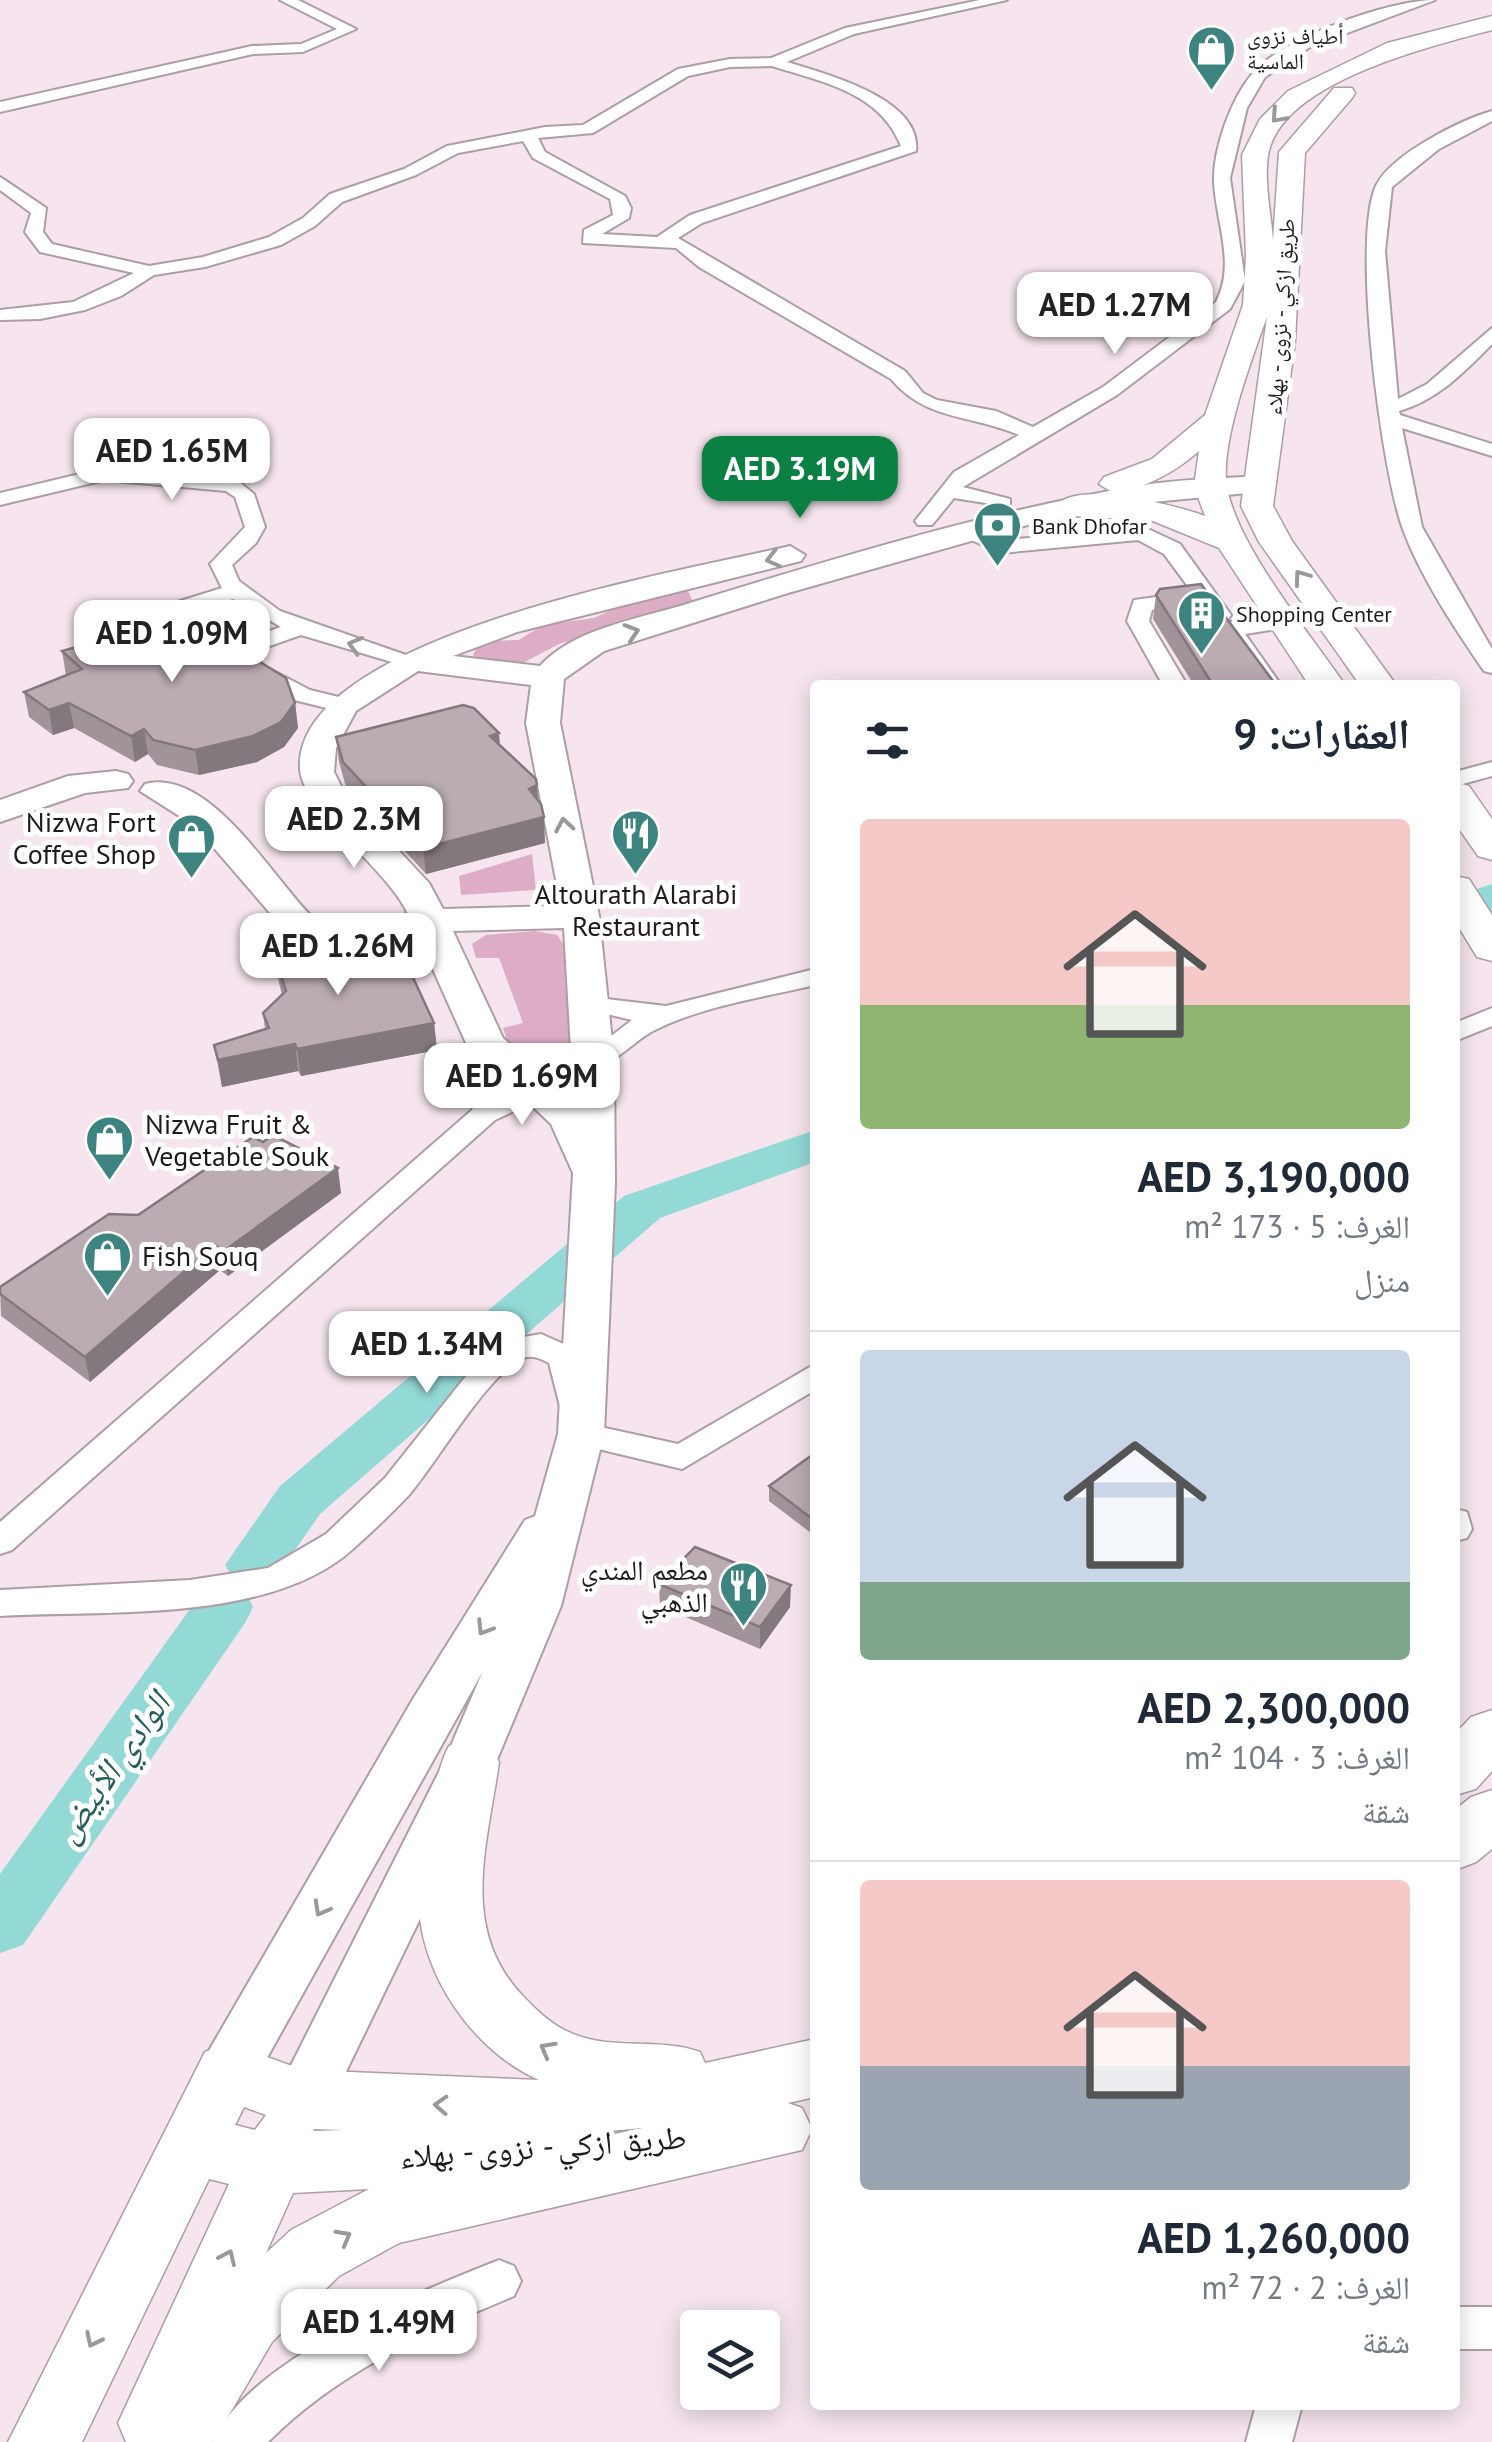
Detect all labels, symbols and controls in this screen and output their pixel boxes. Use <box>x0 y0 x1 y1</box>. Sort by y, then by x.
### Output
place label: أطياف نزوى الماسية <box>1247 22 1344 75</box>
shop icon: أطياف نزوى الماسية <box>1186 23 1238 91</box>
one-way arrow <box>1272 104 1290 123</box>
street label: طريق ازكي - نزوى - بهلاء <box>1259 217 1304 417</box>
pin: AED 1.27M <box>1001 272 1229 357</box>
text: AED 1.27M <box>1039 283 1191 325</box>
pin: AED 1.65M <box>58 418 286 503</box>
text: AED 1.65M <box>96 429 248 471</box>
pin: AED 3.19M <box>686 436 914 521</box>
text: AED 3.19M <box>724 447 876 489</box>
bank icon: Bank Dhofar <box>971 500 1023 568</box>
place label: Bank Dhofar <box>1032 512 1147 540</box>
one-way arrow <box>765 547 782 568</box>
one-way arrow <box>1295 570 1313 588</box>
building icon: Shopping Center <box>1175 588 1227 656</box>
pin: AED 1.09M <box>58 600 286 685</box>
place label: Shopping Center <box>1236 600 1392 628</box>
text: AED 1.09M <box>96 611 248 653</box>
one-way arrow <box>623 623 640 644</box>
one-way arrow <box>347 636 364 657</box>
text: العقارات: 9 <box>1233 706 1410 761</box>
icon: filters <box>860 713 915 768</box>
pin: AED 2.3M <box>251 786 457 871</box>
text: AED 2.3M <box>287 797 421 839</box>
place label: Nizwa Fort Coffee Shop <box>13 803 156 872</box>
restaurant icon: Altourath Alarabi Restaurant <box>610 808 662 876</box>
shop icon: Nizwa Fort Coffee Shop <box>165 812 217 880</box>
one-way arrow <box>554 817 575 833</box>
place label: Altourath Alarabi Restaurant <box>534 875 738 944</box>
icon: home <box>1045 884 1225 1064</box>
pin: AED 1.26M <box>224 913 452 998</box>
text: AED 1.26M <box>262 924 414 966</box>
pin: AED 1.69M <box>408 1043 636 1128</box>
text: AED 1.69M <box>446 1054 598 1096</box>
place label: Nizwa Fruit & Vegetable Souk <box>144 1105 330 1174</box>
shop icon: Nizwa Fruit & Vegetable Souk <box>84 1114 136 1182</box>
text: AED 3,190,000 <box>1138 1149 1410 1204</box>
text: الغرف: 5 · 173 m² <box>1184 1205 1410 1247</box>
shop icon: Fish Souq <box>81 1230 133 1298</box>
place label: Fish Souq <box>142 1237 259 1274</box>
text: منزل <box>1354 1259 1410 1301</box>
pin: AED 1.34M <box>313 1311 541 1396</box>
text: AED 1.34M <box>351 1322 503 1364</box>
icon: home <box>1045 1415 1225 1595</box>
place label: مطعم المندي الذهبي <box>581 1551 708 1625</box>
restaurant icon: مطعم المندي الذهبي <box>717 1560 769 1628</box>
one-way arrow <box>477 1617 496 1635</box>
water label: الوادي الأبيض <box>43 1679 187 1854</box>
text: AED 2,300,000 <box>1138 1680 1410 1735</box>
text: الغرف: 3 · 104 m² <box>1184 1736 1410 1778</box>
text: شقة <box>1362 1790 1410 1832</box>
one-way arrow <box>313 1898 333 1916</box>
icon: home <box>1045 1945 1225 2125</box>
one-way arrow <box>540 2042 558 2062</box>
one-way arrow <box>433 2094 449 2115</box>
street label: طريق ازكي - نزوى - بهلاء <box>398 2115 688 2182</box>
text: AED 1,260,000 <box>1138 2210 1410 2265</box>
one-way arrow <box>334 2229 352 2249</box>
one-way arrow <box>216 2249 236 2267</box>
text: الغرف: 2 · 72 m² <box>1202 2266 1410 2308</box>
pin: AED 1.49M <box>265 2289 493 2374</box>
text: AED 1.49M <box>303 2300 455 2342</box>
map controls <box>680 2310 780 2410</box>
button: layers <box>680 2310 780 2410</box>
text: شقة <box>1362 2320 1410 2362</box>
one-way arrow <box>85 2330 105 2348</box>

